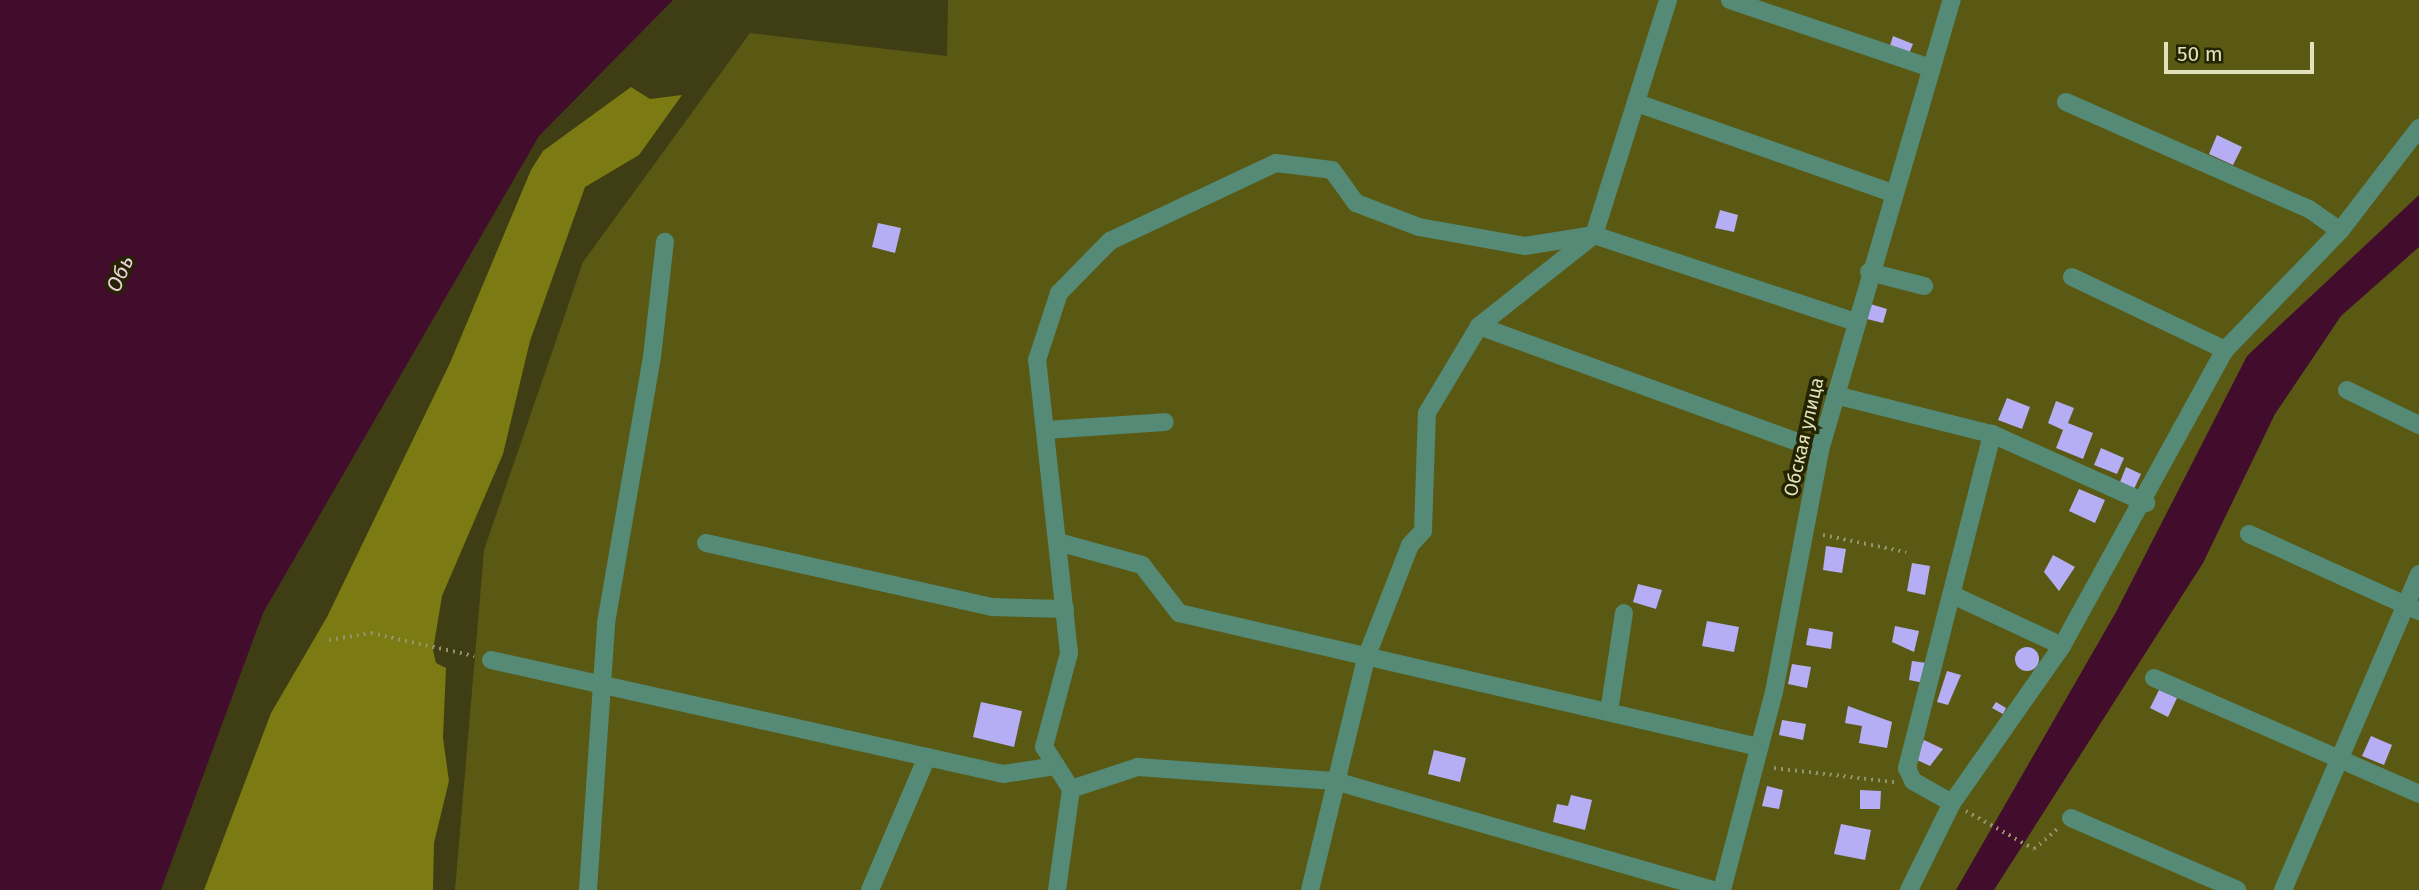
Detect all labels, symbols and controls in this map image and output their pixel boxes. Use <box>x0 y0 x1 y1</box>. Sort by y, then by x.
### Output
scale bar <box>2167 28 2318 72</box>
text: 50 m <box>2177 41 2223 67</box>
water label: Обь <box>101 252 139 296</box>
street label: Обская улица <box>1779 375 1829 499</box>

